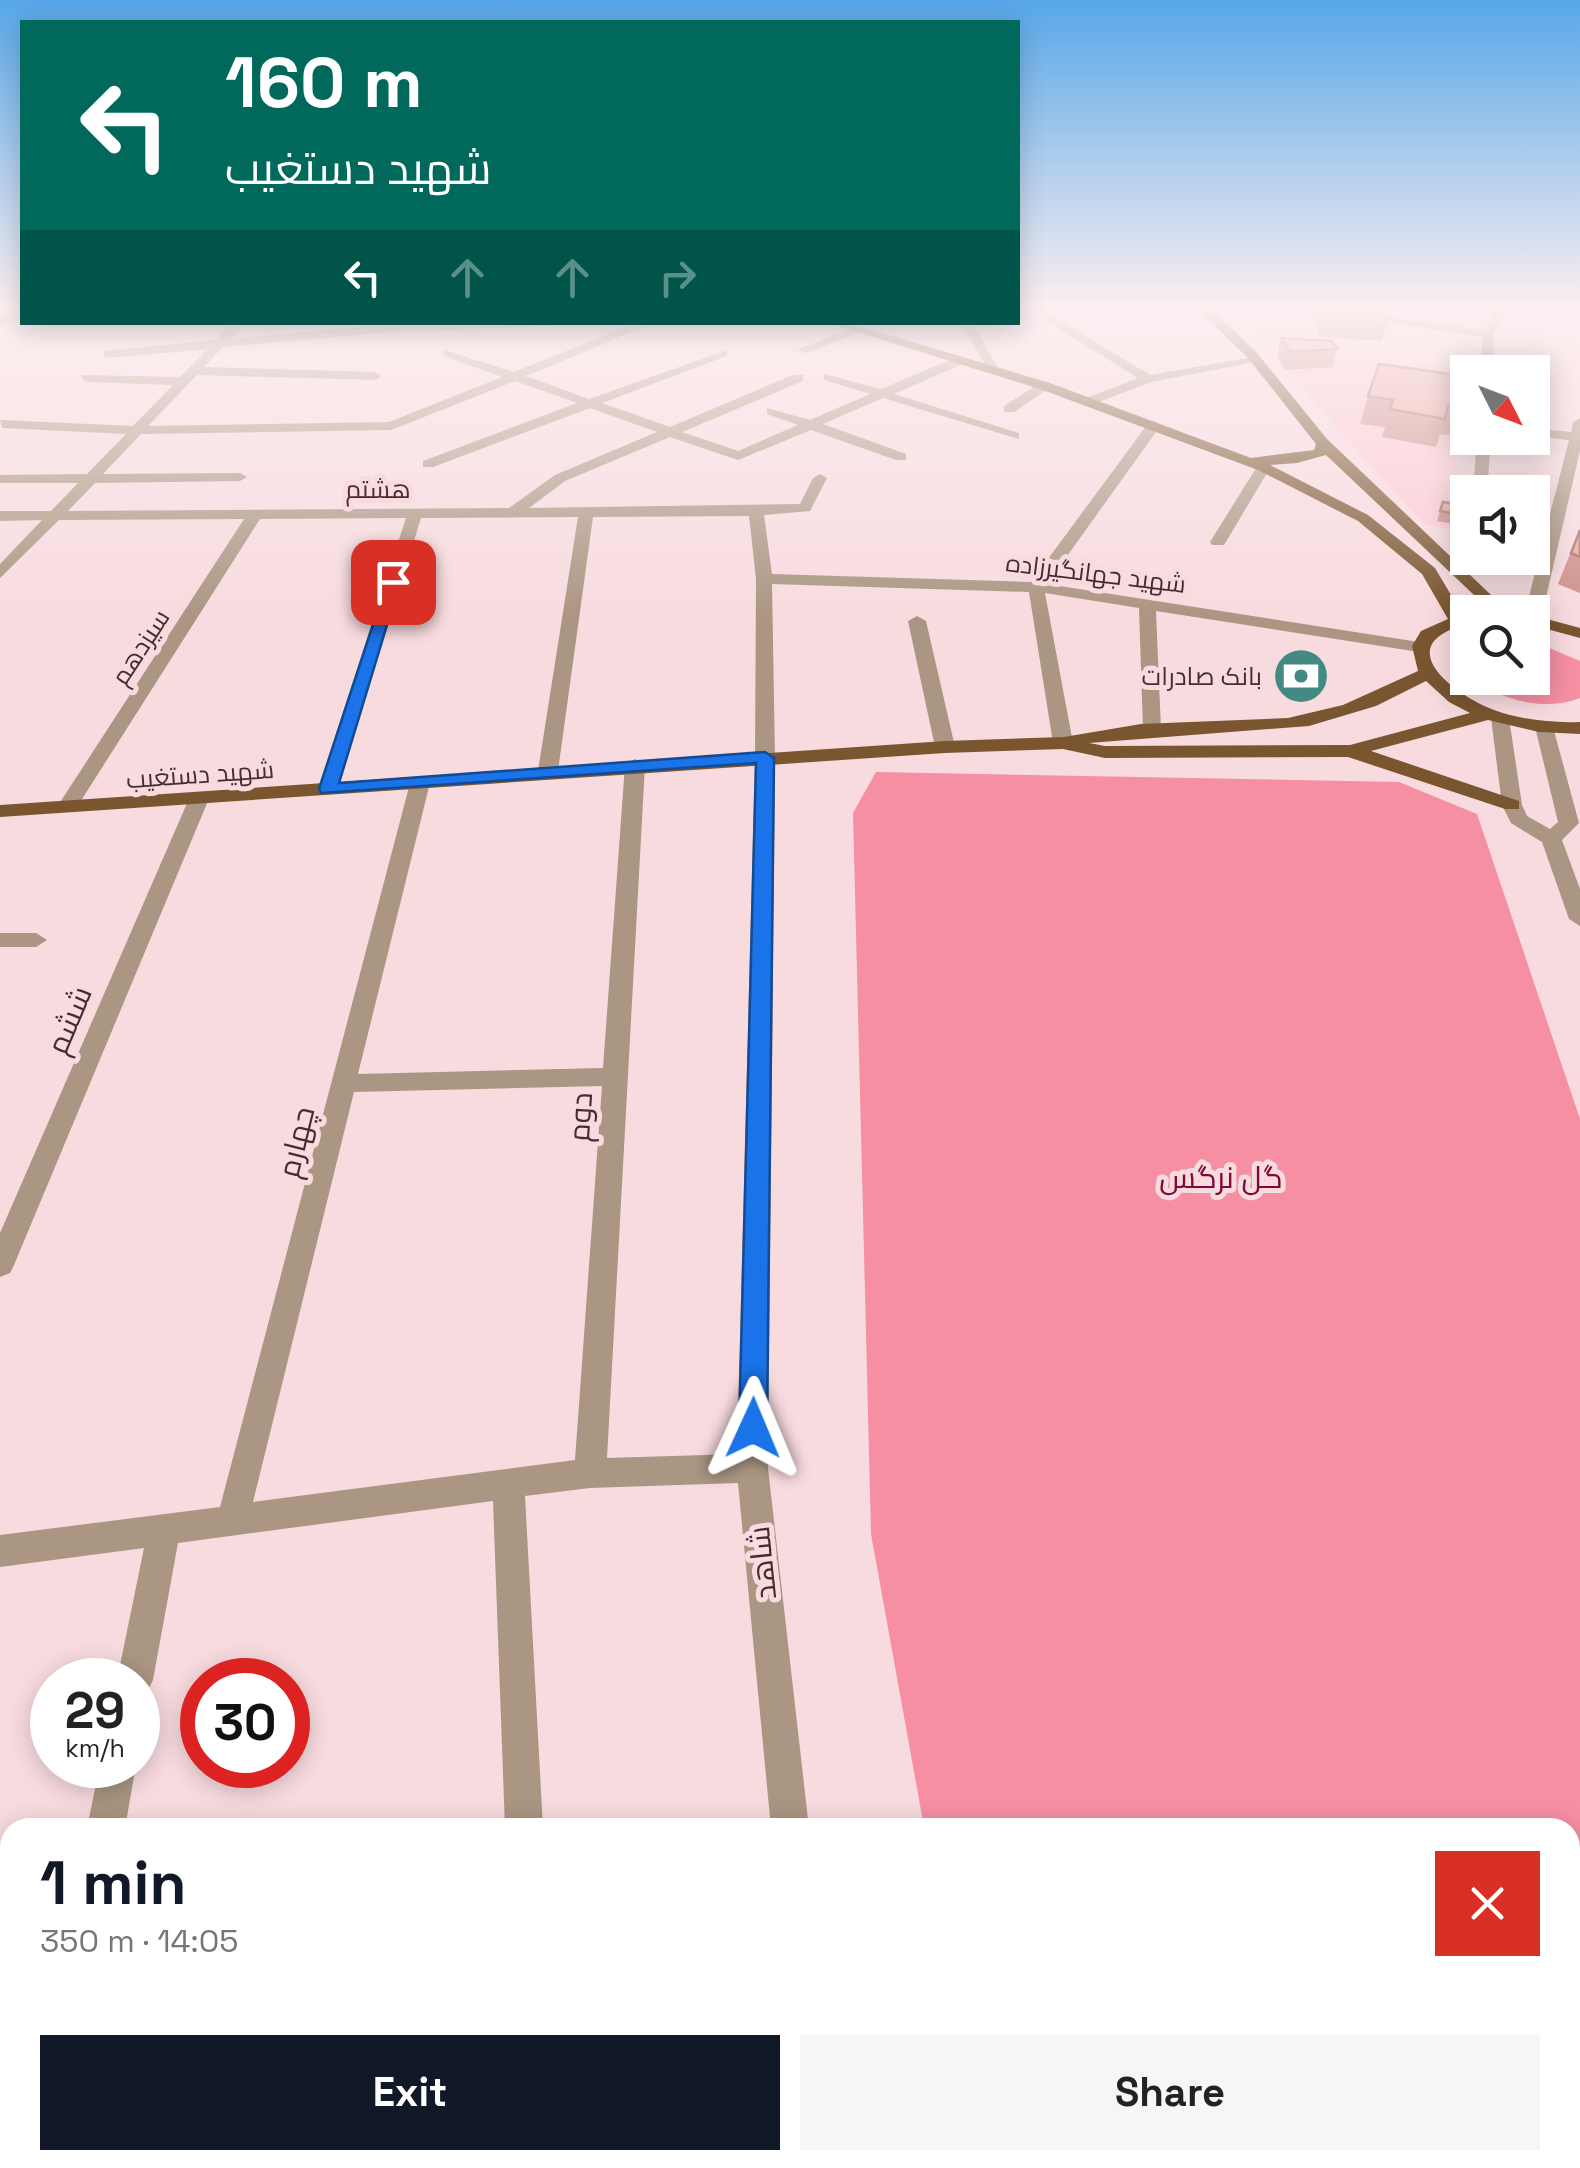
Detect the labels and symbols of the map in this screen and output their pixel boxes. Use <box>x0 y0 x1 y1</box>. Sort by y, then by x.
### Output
north arrow <box>1450 355 1550 455</box>
street label: هشتم <box>345 473 411 507</box>
pin <box>351 540 436 625</box>
street label: شهید جهانگیرزاده <box>1004 546 1188 600</box>
street label: سیزدهم <box>104 603 178 692</box>
bank icon: بانک صادرات <box>1271 646 1331 706</box>
place label: بانک صادرات <box>1141 660 1262 692</box>
street label: شهید دستغیب <box>125 753 275 795</box>
street label: ششم <box>37 980 102 1060</box>
street label: دوم <box>559 1091 602 1143</box>
street label: چهارم <box>268 1102 325 1182</box>
park label: گل نرگس <box>1159 1158 1283 1197</box>
position arrow <box>701 1376 805 1480</box>
street label: شاهد <box>739 1524 785 1602</box>
speed limit sign: 30 <box>180 1658 310 1788</box>

